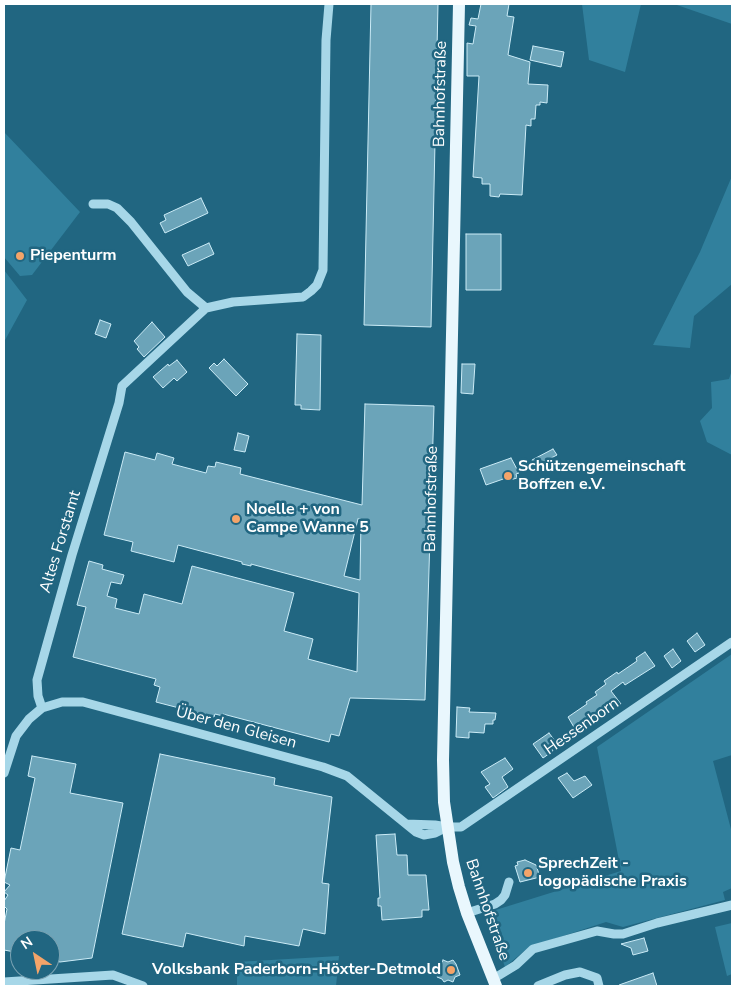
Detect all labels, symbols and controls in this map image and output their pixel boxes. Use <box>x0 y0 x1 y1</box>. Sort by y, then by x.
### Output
street label: Bahnhofstraße <box>430 41 452 147</box>
place label: Piepenturm <box>30 246 117 266</box>
marker: Piepenturm <box>14 250 26 262</box>
street label: Bahnhofstraße <box>421 446 443 552</box>
place label: Schützengemeinschaft Boffzen e.V. <box>518 457 685 495</box>
marker: Schützengemeinschaft Boffzen e.V. <box>502 470 514 482</box>
street label: Altes Forstamt <box>36 488 86 596</box>
place label: Noelle + von Campe Wanne 5 <box>246 500 369 538</box>
marker: Noelle + von Campe Wanne 5 <box>230 513 242 525</box>
street label: Hessenborn <box>541 694 623 760</box>
street label: Über den Gleisen <box>174 703 298 753</box>
place label: SprechZeit - logopädische Praxis <box>538 854 687 892</box>
street label: Bahnhofstraße <box>461 857 513 963</box>
marker: SprechZeit - logopädische Praxis <box>522 867 534 879</box>
north arrow <box>10 930 60 980</box>
text: N <box>17 932 37 954</box>
place label: Volksbank Paderborn-Höxter-Detmold <box>152 960 441 980</box>
marker: Volksbank Paderborn-Höxter-Detmold <box>445 964 457 976</box>

